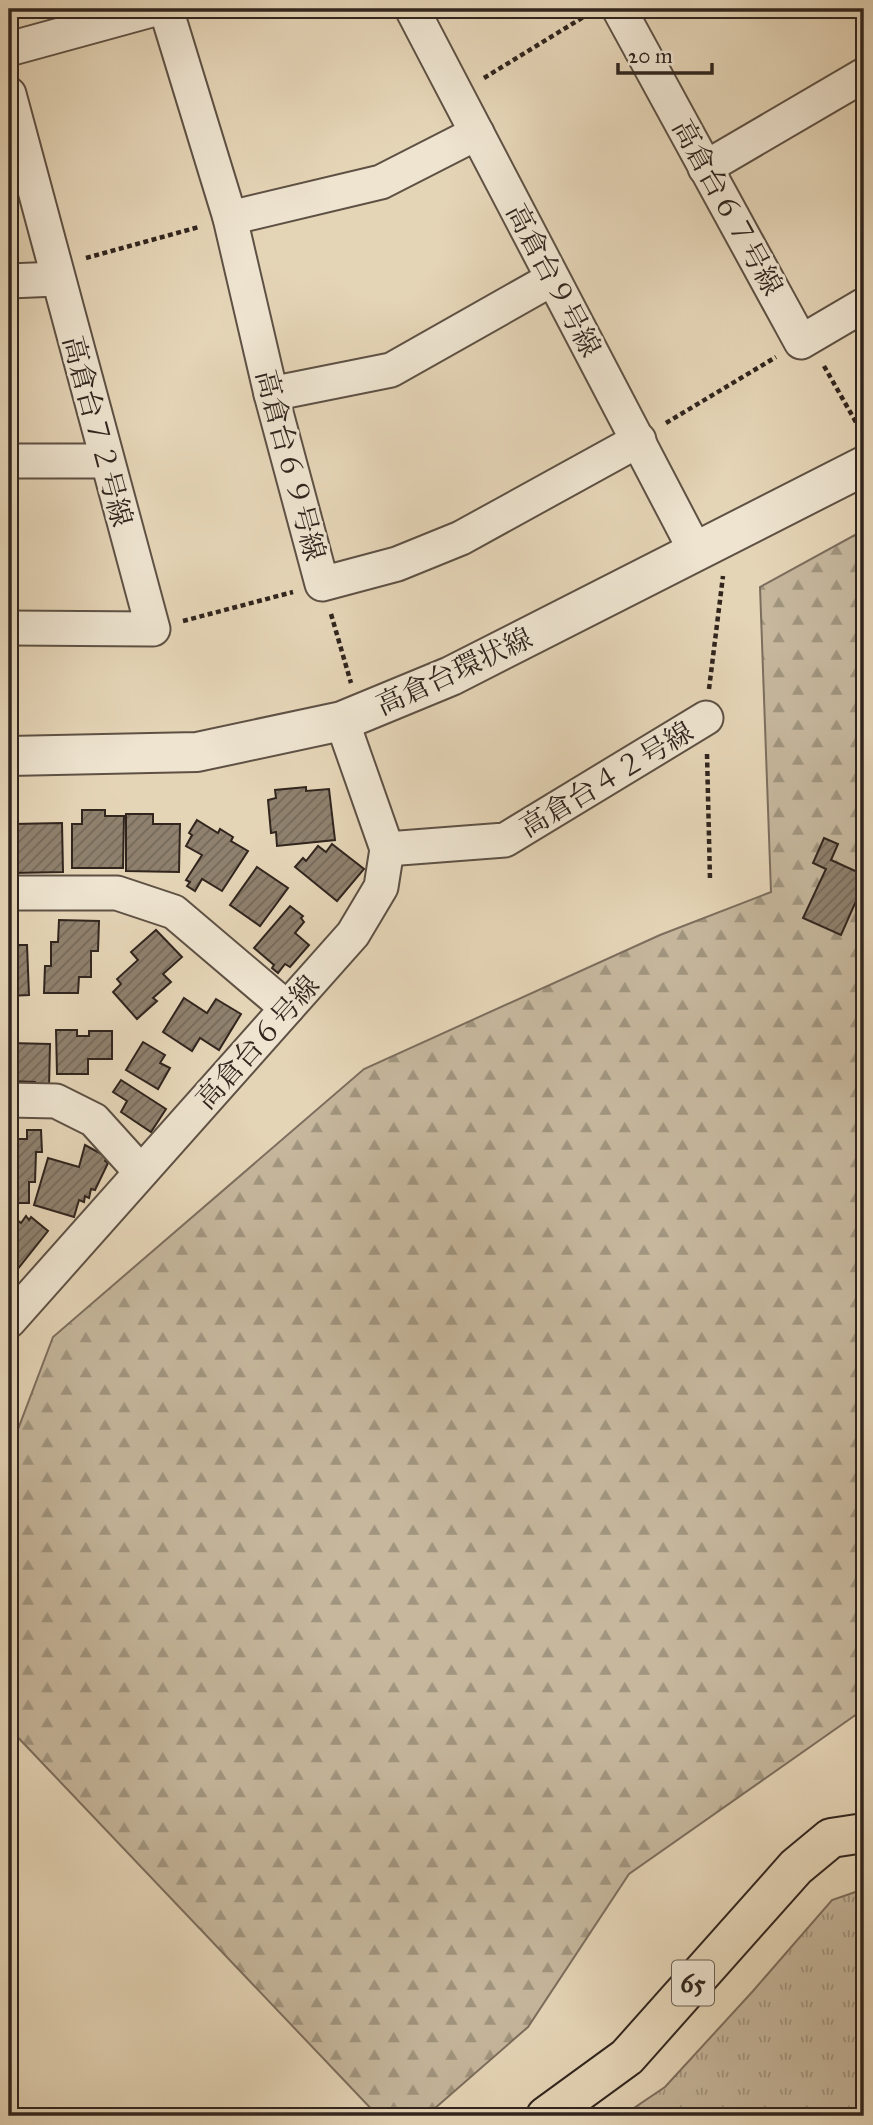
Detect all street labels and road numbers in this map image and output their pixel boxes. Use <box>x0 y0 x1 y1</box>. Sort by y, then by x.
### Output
street label: 高倉台６７号線 <box>665 113 790 301</box>
street label: 高倉台９号線 <box>499 198 608 363</box>
street label: 高倉台７２号線 <box>55 332 140 530</box>
street label: 高倉台６９号線 <box>248 366 333 564</box>
street label: 高倉台環状線 <box>371 620 538 723</box>
street label: 高倉台４２号線 <box>513 714 699 845</box>
street label: 高倉台６号線 <box>188 968 327 1116</box>
road number: 65 <box>672 1960 714 2006</box>

